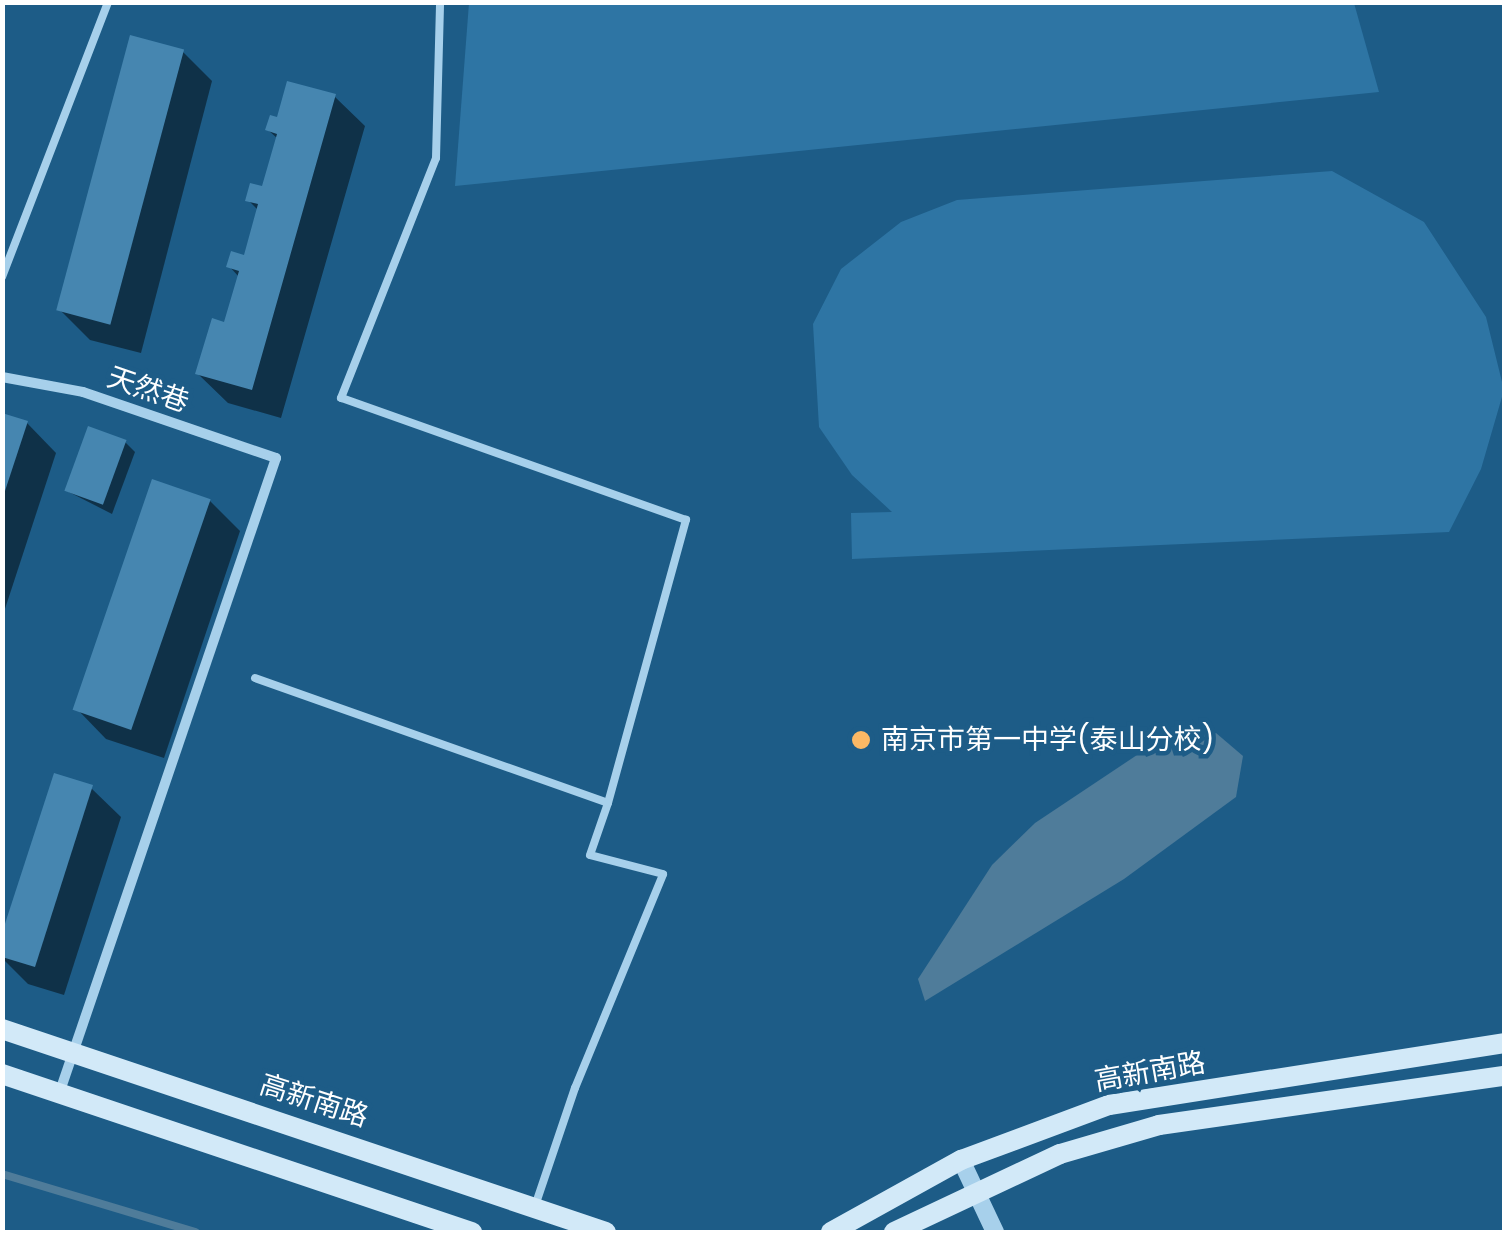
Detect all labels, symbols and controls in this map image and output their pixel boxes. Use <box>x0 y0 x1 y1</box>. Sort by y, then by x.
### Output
street label: 天然巷 <box>103 360 193 420</box>
place label: 南京市第一中学(泰山分校) <box>881 723 1214 757</box>
marker: 南京市第一中学(泰山分校) <box>850 729 872 751</box>
street label: 高新南路 <box>1092 1046 1208 1098</box>
street label: 高新南路 <box>256 1068 372 1134</box>

